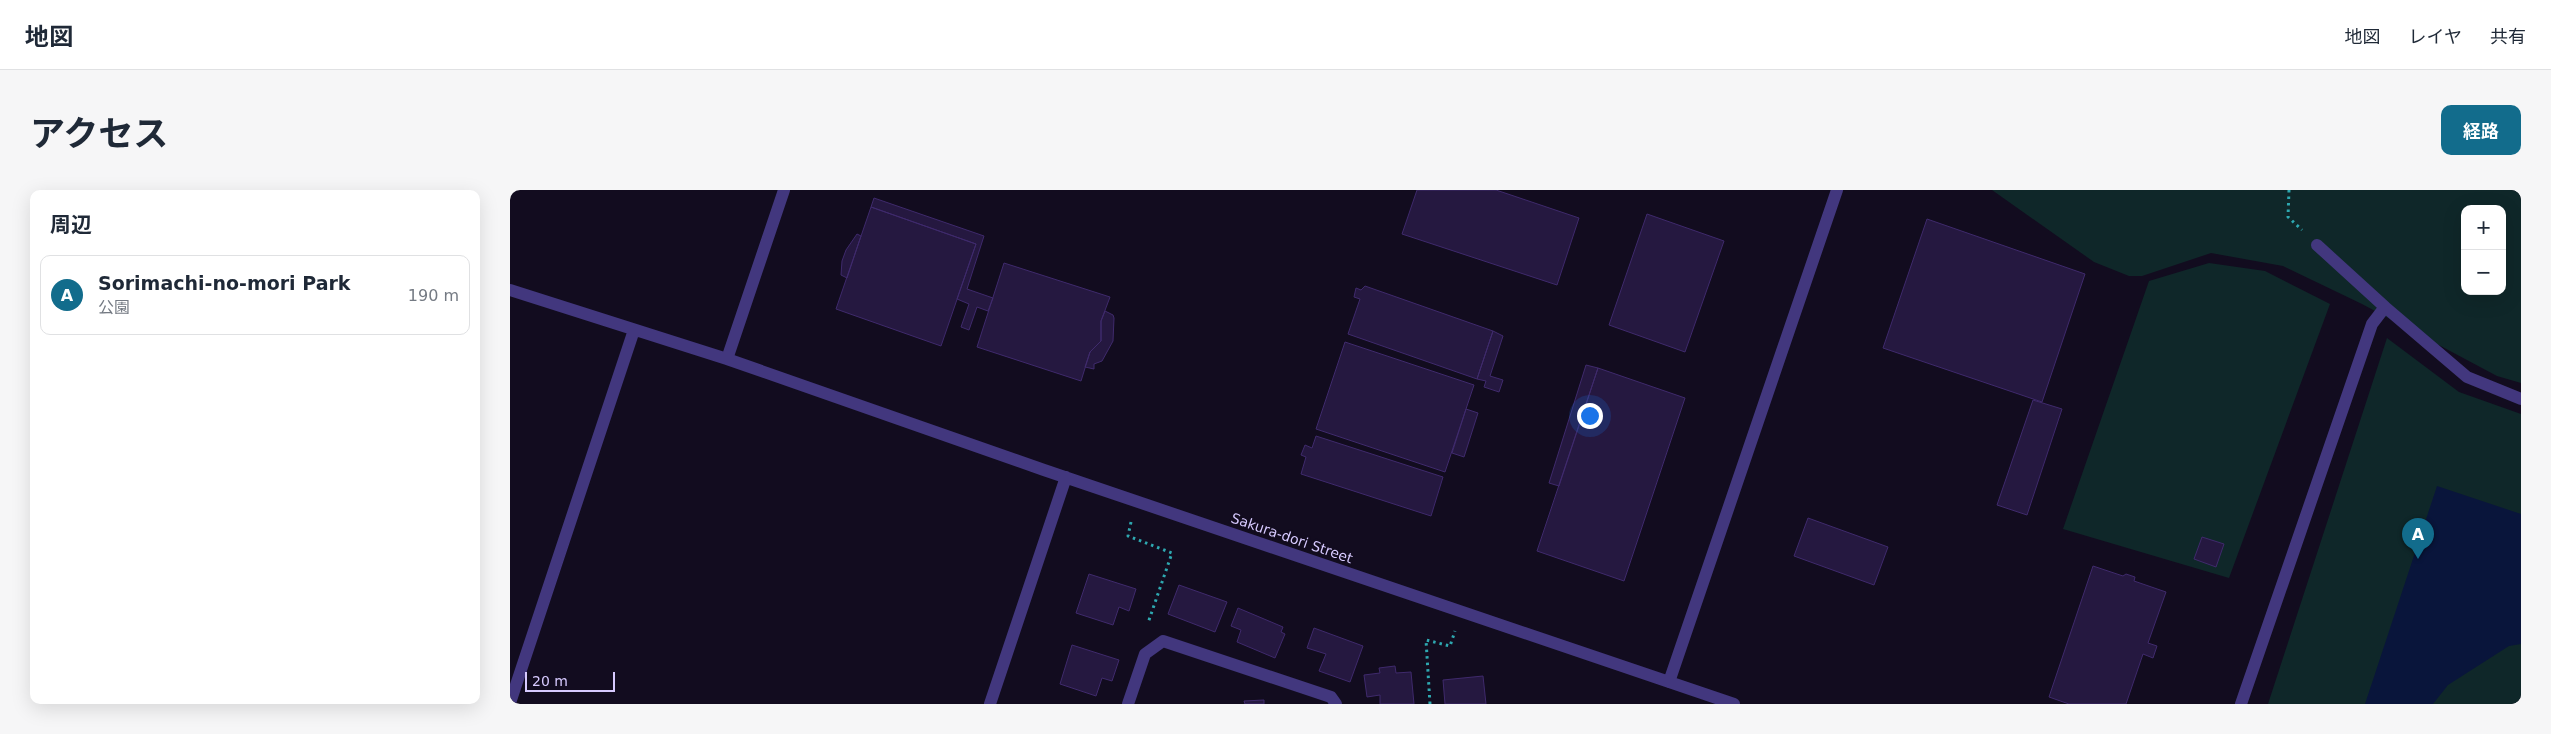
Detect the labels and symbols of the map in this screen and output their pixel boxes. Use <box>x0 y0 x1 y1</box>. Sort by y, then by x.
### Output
your location <box>1577 403 1603 429</box>
street label: Sakura-dori Street <box>1229 510 1355 566</box>
pin: A <box>2402 518 2434 559</box>
scale bar <box>525 669 615 692</box>

